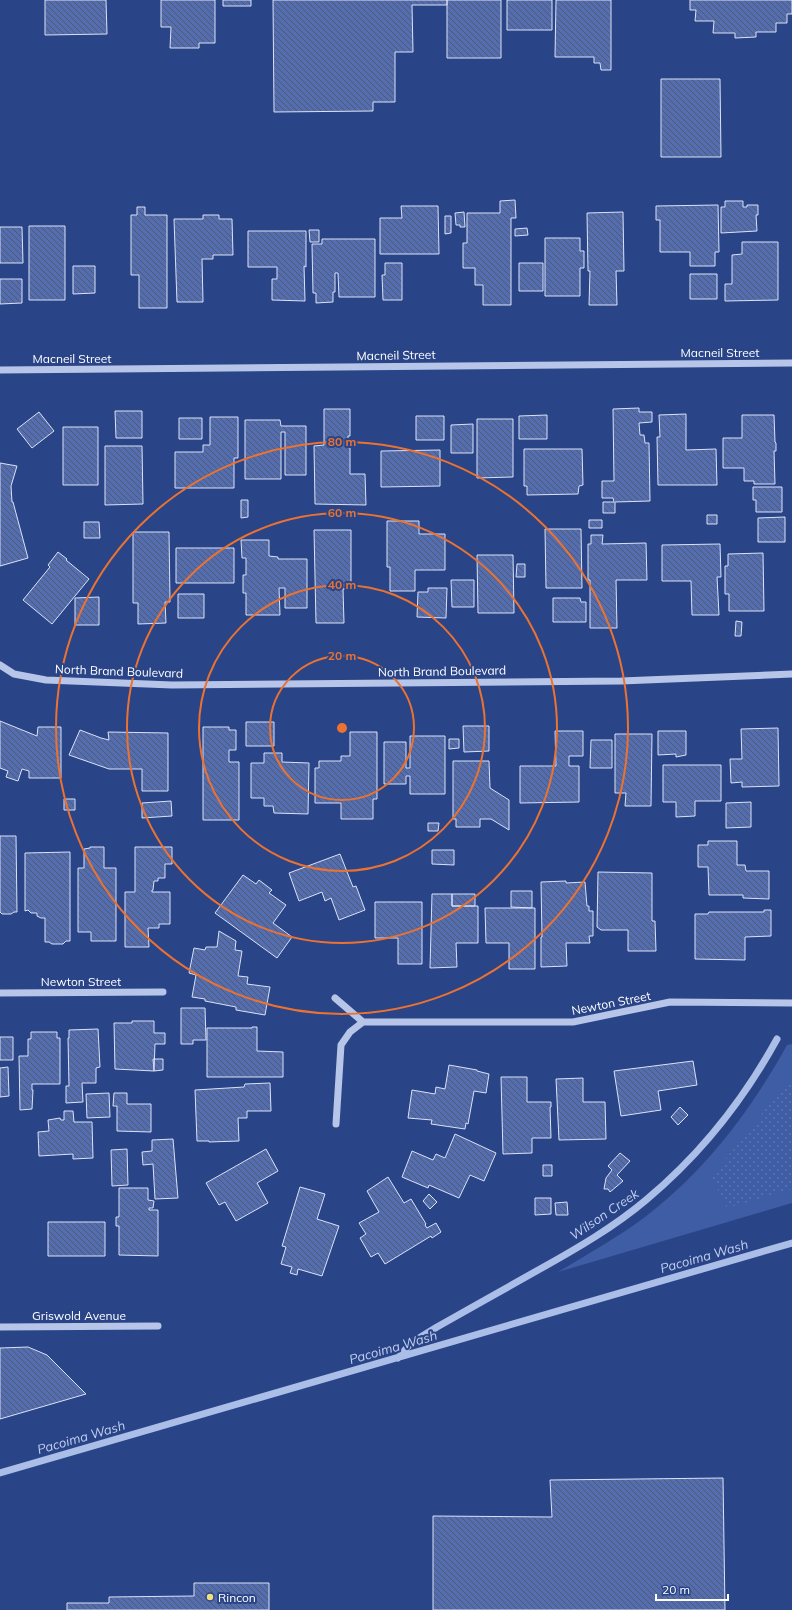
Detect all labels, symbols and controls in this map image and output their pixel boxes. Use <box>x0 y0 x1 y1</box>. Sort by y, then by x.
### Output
street label: Macneil Street <box>680 345 760 360</box>
street label: Macneil Street <box>356 347 436 363</box>
street label: Macneil Street <box>32 351 112 366</box>
text: 80 m <box>328 434 356 449</box>
text: 60 m <box>328 505 356 520</box>
text: 40 m <box>328 577 356 592</box>
text: 20 m <box>328 648 356 663</box>
street label: North Brand Boulevard <box>55 661 183 681</box>
street label: North Brand Boulevard <box>378 662 506 680</box>
centre of rings <box>335 721 349 735</box>
street label: Newton Street <box>41 974 121 989</box>
street label: Newton Street <box>570 988 652 1018</box>
water label: Wilson Creek <box>566 1185 642 1243</box>
water label: Pacoima Wash <box>658 1236 750 1276</box>
street label: Griswold Avenue <box>32 1308 126 1323</box>
water label: Pacoima Wash <box>347 1327 439 1367</box>
water label: Pacoima Wash <box>35 1417 127 1457</box>
scale bar <box>656 1576 728 1602</box>
text: 20 m <box>662 1582 690 1597</box>
place label: Rincon <box>218 1590 256 1605</box>
marker: Rincon <box>205 1592 215 1602</box>

